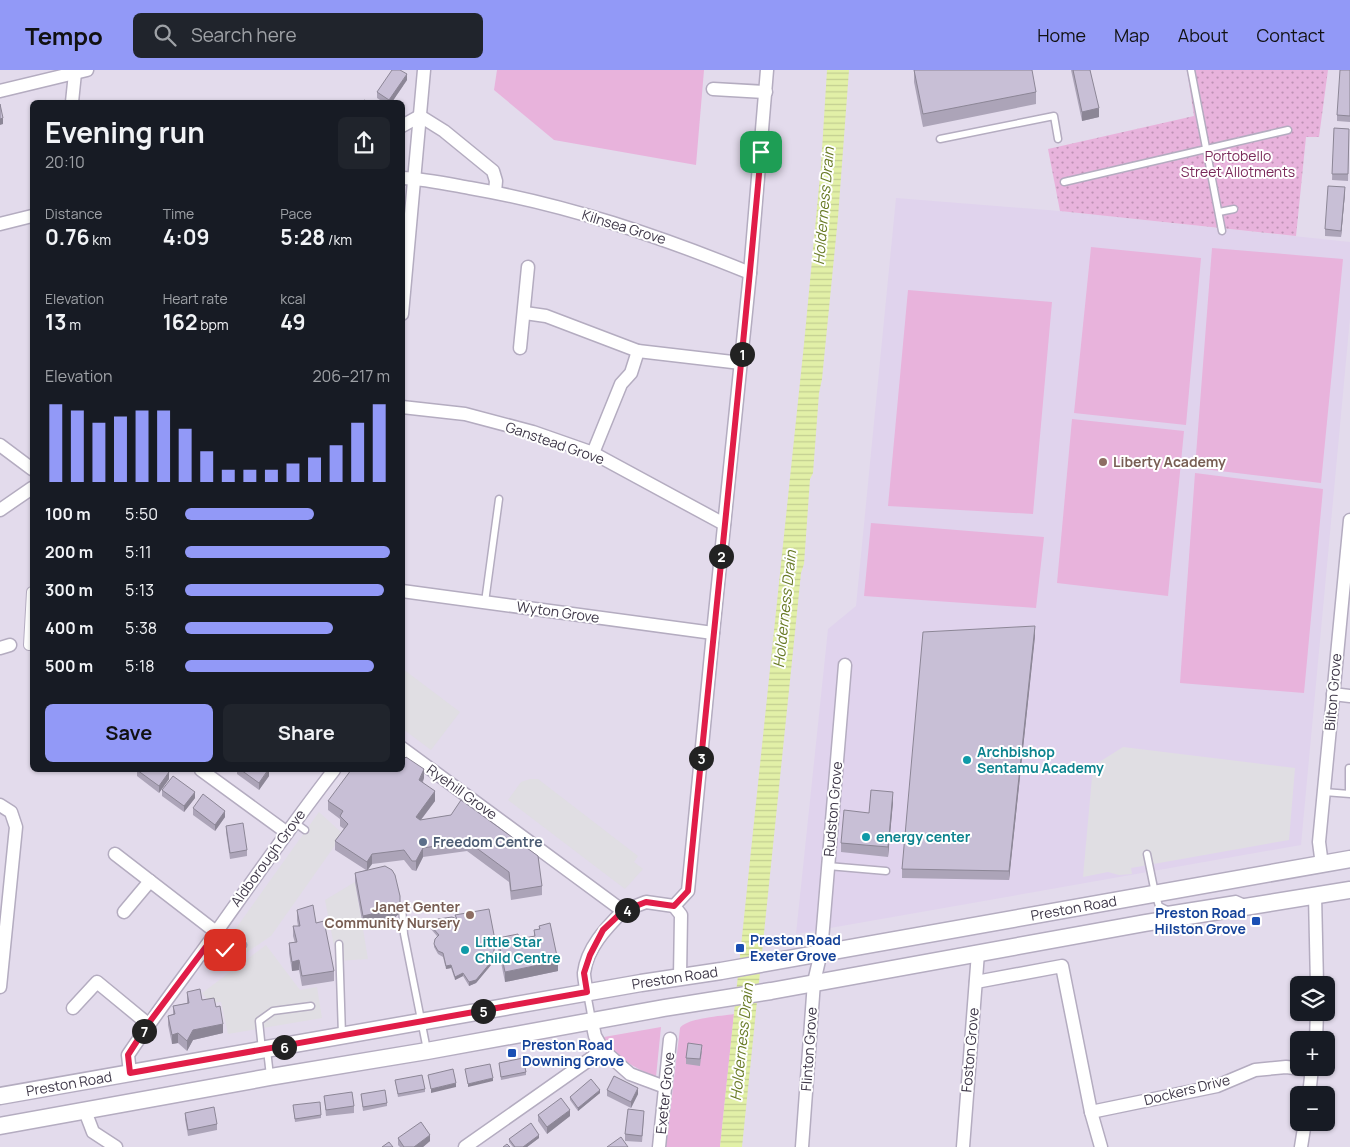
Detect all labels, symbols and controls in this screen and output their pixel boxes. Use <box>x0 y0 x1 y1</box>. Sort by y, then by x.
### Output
search box <box>133 13 483 58</box>
text: Tempo <box>25 19 103 52</box>
icon: search <box>151 21 179 49</box>
text: Search here <box>191 22 297 48</box>
text: Home <box>1037 23 1086 47</box>
text: Map <box>1114 23 1150 47</box>
text: About <box>1178 23 1228 47</box>
text: Contact <box>1256 23 1325 47</box>
text: Evening run <box>45 113 205 151</box>
button: share <box>338 117 390 169</box>
pin <box>740 131 782 173</box>
icon: arrive <box>747 138 775 166</box>
water label: Holderness Drain <box>808 145 839 266</box>
park label: Portobello Street Allotments <box>1181 146 1295 181</box>
text: 20:10 <box>45 151 85 173</box>
text: Distance <box>45 204 102 223</box>
text: Time <box>163 204 194 223</box>
text: Pace <box>280 204 312 223</box>
street label: Kilnsea Grove <box>580 205 668 248</box>
text: 0.76 <box>45 223 89 251</box>
text: 4:09 <box>163 223 210 251</box>
text: 5:28 <box>280 223 325 251</box>
text: km <box>89 230 111 249</box>
text: /km <box>325 230 352 249</box>
text: Elevation <box>45 289 104 308</box>
text: Heart rate <box>163 289 228 308</box>
text: kcal <box>280 289 306 308</box>
text: 13 <box>45 308 66 336</box>
text: 162 <box>163 308 197 336</box>
text: 49 <box>280 308 306 336</box>
text: m <box>66 315 81 334</box>
text: bpm <box>197 315 229 334</box>
pin: 1 <box>730 342 754 366</box>
text: 1 <box>739 345 746 364</box>
text: Elevation <box>45 365 113 387</box>
text: 206–217 m <box>312 365 390 387</box>
street label: Ganstead Grove <box>503 417 607 468</box>
place label: Liberty Academy <box>1113 452 1226 471</box>
marker: Liberty Academy <box>1097 456 1109 468</box>
text: 100 m <box>45 503 91 525</box>
text: 5:50 <box>125 503 158 525</box>
text: 200 m <box>45 541 93 563</box>
text: 5:11 <box>125 541 152 563</box>
pin: 2 <box>708 544 734 568</box>
text: 2 <box>717 547 726 566</box>
water label: Holderness Drain <box>768 548 801 669</box>
text: 300 m <box>45 579 93 601</box>
text: 5:13 <box>125 579 154 601</box>
street label: Wyton Grove <box>515 596 601 627</box>
text: 400 m <box>45 617 93 639</box>
text: 5:38 <box>125 617 157 639</box>
street label: Bilton Grove <box>1320 652 1345 731</box>
text: 500 m <box>45 655 93 677</box>
text: 5:18 <box>125 655 155 677</box>
button: Save <box>45 704 213 762</box>
button: Share <box>223 704 390 762</box>
place label: Archbishop Sentamu Academy <box>977 742 1104 777</box>
pin: 3 <box>688 746 714 770</box>
text: 3 <box>697 749 706 768</box>
marker: Archbishop Sentamu Academy <box>961 754 973 766</box>
street label: Ryehill Grove <box>423 760 501 824</box>
street label: Rudston Grove <box>819 761 846 857</box>
street label: Aldborough Grove <box>226 805 309 910</box>
place label: energy center <box>876 827 971 846</box>
marker: energy center <box>860 831 872 843</box>
place label: Freedom Centre <box>433 832 543 851</box>
marker: Freedom Centre <box>417 836 429 848</box>
street label: Preston Road <box>1029 891 1118 925</box>
place label: Janet Genter Community Nursery <box>325 897 460 932</box>
pin: 4 <box>614 898 640 922</box>
text: 4 <box>623 901 632 920</box>
place label: Preston Road Hilston Grove <box>1155 903 1246 938</box>
marker: Janet Genter Community Nursery <box>464 909 476 921</box>
marker: Preston Road Hilston Grove <box>1250 915 1262 927</box>
pin <box>204 929 246 971</box>
place label: Preston Road Exeter Grove <box>750 930 841 965</box>
place label: Little Star Child Centre <box>475 932 561 967</box>
icon: check <box>211 936 239 964</box>
marker: Preston Road Exeter Grove <box>734 942 746 954</box>
marker: Little Star Child Centre <box>459 944 471 956</box>
street label: Preston Road <box>630 962 719 993</box>
map controls <box>1290 976 1335 1131</box>
button: layers <box>1290 976 1335 1021</box>
water label: Holderness Drain <box>725 981 758 1102</box>
pin: 5 <box>470 998 496 1024</box>
text: 5 <box>479 1002 488 1021</box>
street label: Flinton Grove <box>796 1006 821 1092</box>
street label: Foston Grove <box>956 1007 983 1093</box>
pin: 7 <box>132 1018 156 1044</box>
text: 7 <box>141 1022 148 1041</box>
button: + <box>1290 1031 1335 1076</box>
pin: 6 <box>272 1034 296 1060</box>
place label: Preston Road Downing Grove <box>522 1035 624 1070</box>
text: 6 <box>280 1038 289 1057</box>
marker: Preston Road Downing Grove <box>506 1047 518 1059</box>
street label: Exeter Grove <box>651 1051 678 1135</box>
street label: Preston Road <box>24 1066 113 1100</box>
street label: Dockers Drive <box>1142 1070 1232 1109</box>
button: − <box>1290 1086 1335 1131</box>

